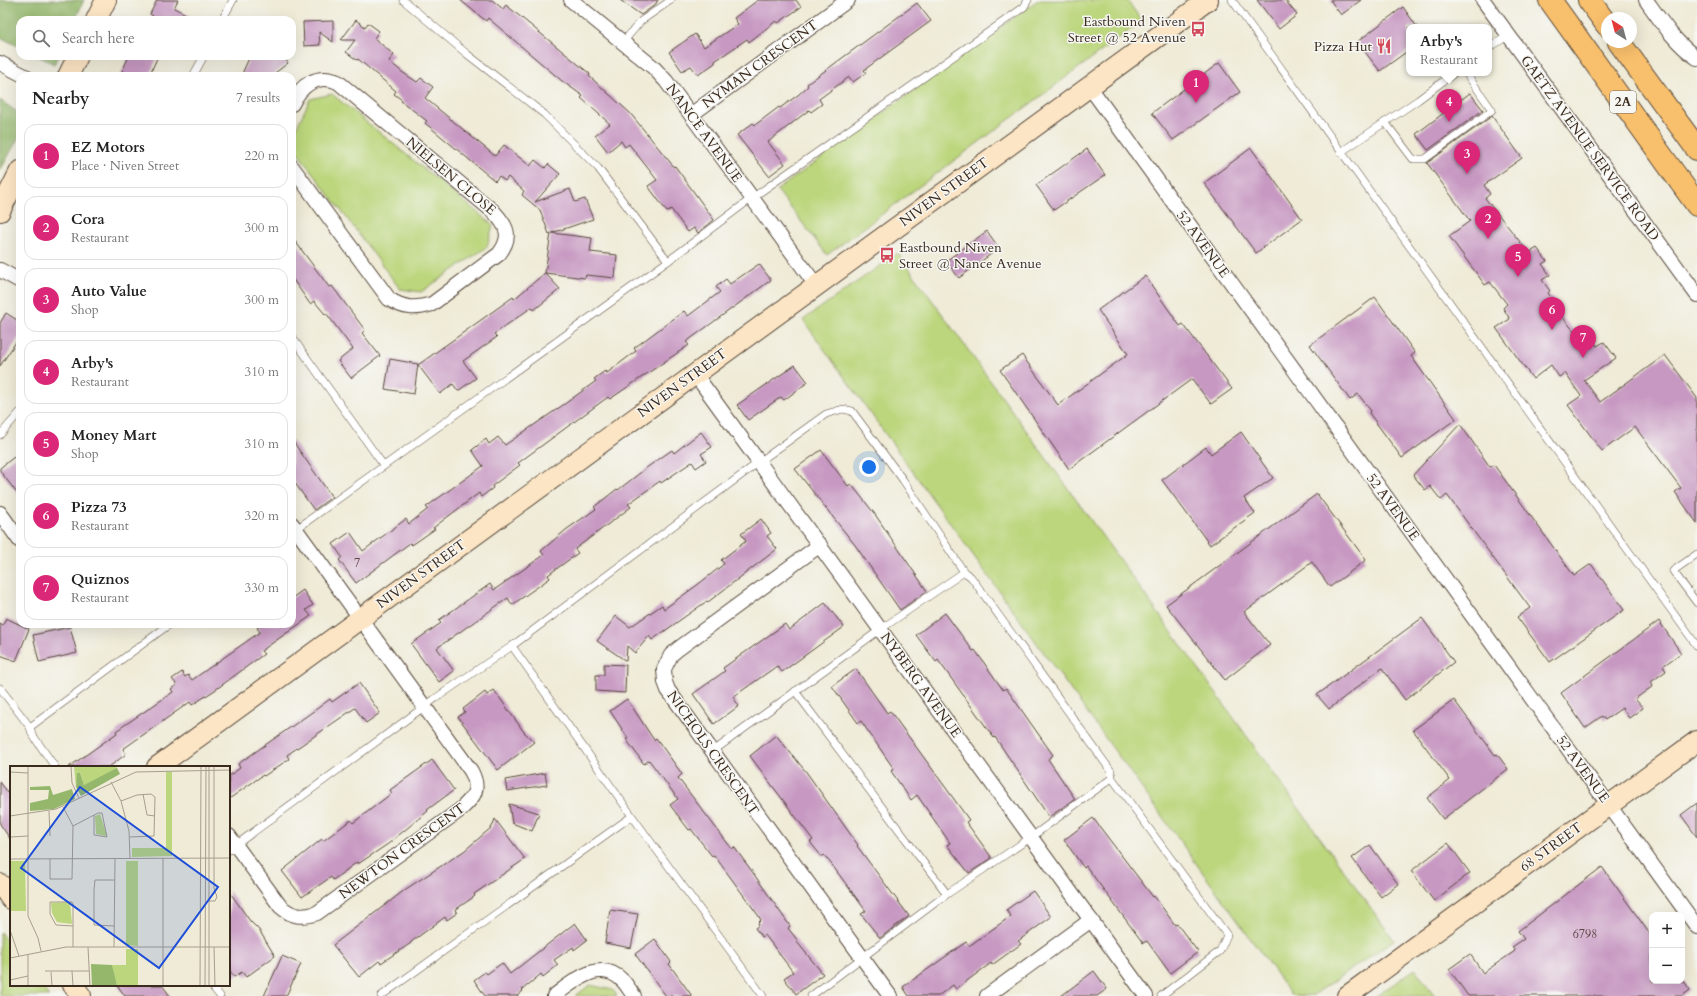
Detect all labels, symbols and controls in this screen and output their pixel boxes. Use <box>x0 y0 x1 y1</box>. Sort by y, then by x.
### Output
place label: Eastbound Niven Street @ 52 Avenue <box>1068 12 1186 47</box>
north arrow <box>1601 12 1637 48</box>
search box <box>16 16 296 60</box>
street label: NYMAN CRESCENT <box>698 16 822 112</box>
bus stop icon: Eastbound Niven Street @ 52 Avenue <box>1189 20 1207 38</box>
popup <box>1406 24 1492 76</box>
icon: search <box>30 27 52 49</box>
text: Search here <box>62 28 135 48</box>
text: Arby's <box>1420 31 1462 51</box>
place label: Pizza Hut <box>1314 37 1373 56</box>
restaurant icon: Pizza Hut <box>1375 37 1393 55</box>
text: Restaurant <box>1420 51 1478 69</box>
street label: GAETZ AVENUE SERVICE ROAD <box>1516 51 1664 245</box>
pin: 1 <box>1183 70 1209 103</box>
street label: NANCE AVENUE <box>662 80 747 187</box>
text: Nearby <box>32 87 89 110</box>
text: 7 results <box>236 89 280 107</box>
pin: 4 <box>1436 89 1462 122</box>
road number: 2A <box>1610 91 1636 113</box>
street label: NIELSEN CLOSE <box>402 133 500 220</box>
text: EZ Motors <box>71 137 145 157</box>
pin: 3 <box>1454 141 1480 174</box>
text: 1 <box>43 147 49 165</box>
text: 220 m <box>245 147 279 165</box>
street label: NIVEN STREET <box>896 153 992 231</box>
text: Place · Niven Street <box>71 157 179 175</box>
street label: 52 AVENUE <box>1172 206 1234 282</box>
pin: 2 <box>1475 206 1501 239</box>
text: Cora <box>71 209 105 229</box>
text: 2 <box>43 219 49 237</box>
text: 300 m <box>245 219 279 237</box>
text: Restaurant <box>71 229 129 247</box>
place label: Eastbound Niven Street @ Nance Avenue <box>899 238 1042 273</box>
pin: 5 <box>1505 244 1531 277</box>
bus stop icon: Eastbound Niven Street @ Nance Avenue <box>878 246 896 264</box>
text: Auto Value <box>71 281 147 301</box>
text: 3 <box>43 291 49 309</box>
text: 300 m <box>245 291 279 309</box>
pin: 6 <box>1539 297 1565 330</box>
text: Shop <box>71 301 99 319</box>
pin: 7 <box>1570 325 1596 358</box>
street label: NIVEN STREET <box>634 344 730 422</box>
text: Arby's <box>71 353 113 373</box>
text: 4 <box>43 363 49 381</box>
text: 310 m <box>245 363 279 381</box>
text: Restaurant <box>71 373 129 391</box>
text: Money Mart <box>71 425 156 445</box>
text: 5 <box>43 435 49 453</box>
text: 310 m <box>245 435 279 453</box>
text: Shop <box>71 445 99 463</box>
your location <box>859 457 879 477</box>
street label: 52 AVENUE <box>1362 469 1424 545</box>
text: Pizza 73 <box>71 497 127 517</box>
text: 6 <box>43 507 49 525</box>
text: 320 m <box>245 507 279 525</box>
text: Restaurant <box>71 517 129 535</box>
street label: NIVEN STREET <box>373 535 469 613</box>
house number: 7 <box>354 555 360 571</box>
text: Quiznos <box>71 569 129 589</box>
text: 7 <box>43 579 49 597</box>
text: 330 m <box>245 579 279 597</box>
text: Restaurant <box>71 589 129 607</box>
street label: NYBERG AVENUE <box>876 628 966 742</box>
street label: NICHOLS CRESCENT <box>663 687 763 819</box>
street label: 52 AVENUE <box>1552 731 1614 807</box>
inset map <box>10 766 230 986</box>
street label: NEWTON CRESCENT <box>335 799 469 903</box>
street label: 68 STREET <box>1516 818 1586 876</box>
map controls <box>1649 912 1685 984</box>
button: + <box>1649 912 1685 948</box>
house number: 6798 <box>1573 926 1597 942</box>
button: − <box>1649 948 1685 984</box>

